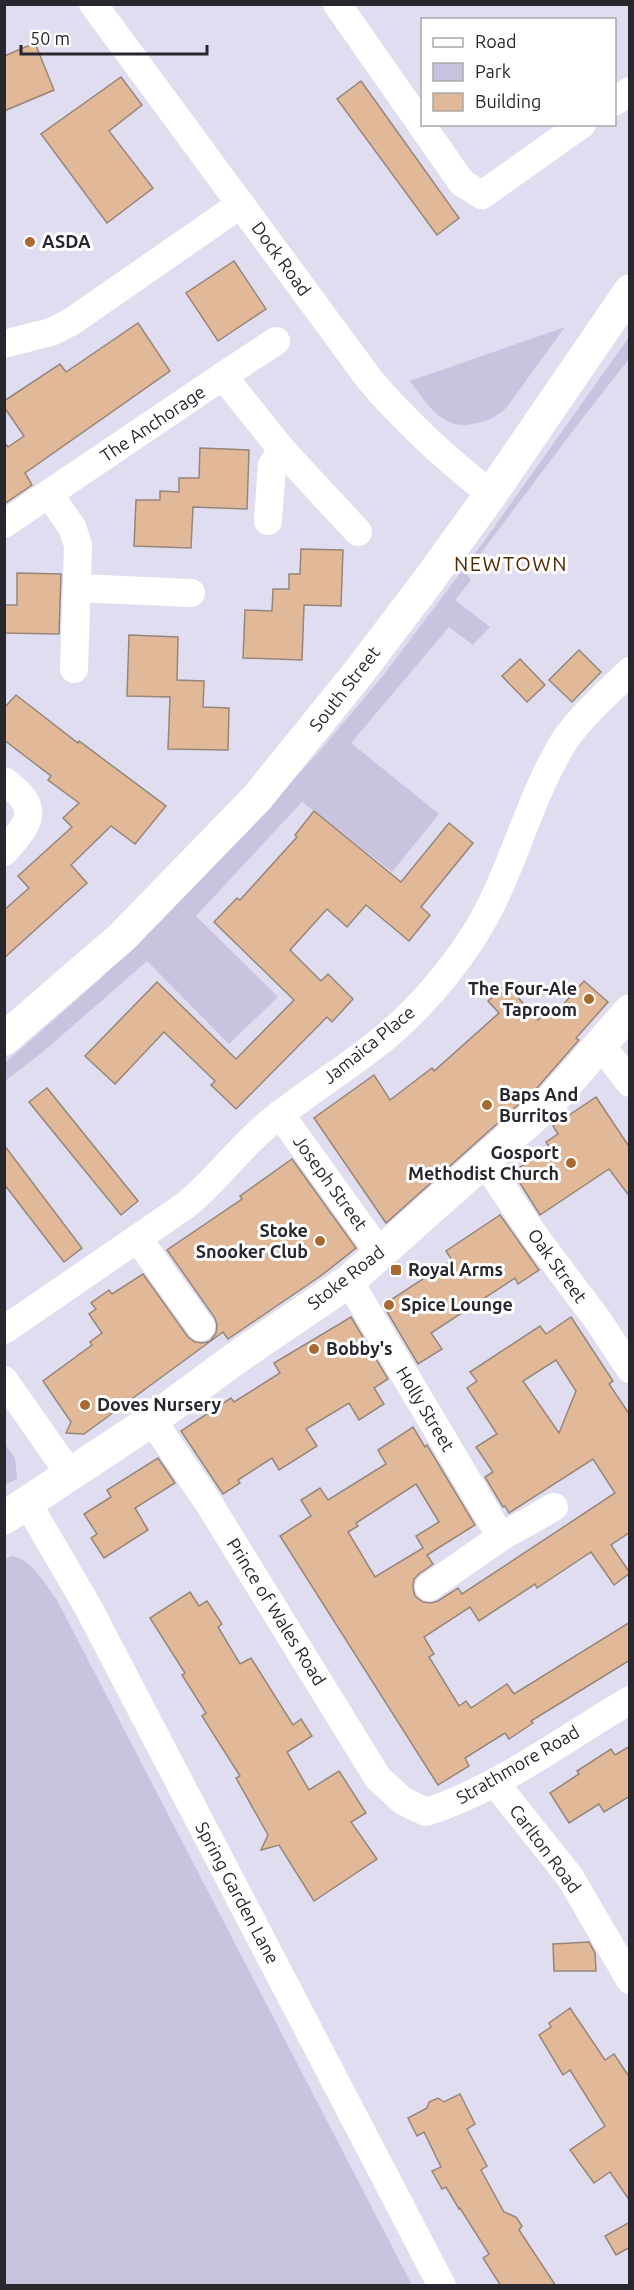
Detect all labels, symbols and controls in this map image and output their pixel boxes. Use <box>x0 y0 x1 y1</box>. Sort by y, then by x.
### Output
scale bar <box>21 18 207 56</box>
legend <box>421 18 616 126</box>
text: 50 m <box>30 28 70 48</box>
text: Road <box>475 31 517 51</box>
text: Park <box>475 61 511 81</box>
text: Building <box>475 91 541 111</box>
street label: Dock Road <box>248 218 315 299</box>
place label: ASDA <box>42 231 91 251</box>
marker: ASDA <box>23 235 37 249</box>
street label: The Anchorage <box>96 381 209 466</box>
district label: NEWTOWN <box>454 552 568 575</box>
street label: South Street <box>305 642 383 735</box>
place label: The Four-Ale Taproom <box>468 978 577 1019</box>
marker: The Four-Ale Taproom <box>582 992 596 1006</box>
street label: Jamaica Place <box>319 1001 418 1087</box>
place label: Baps And Burritos <box>499 1084 578 1125</box>
marker: Baps And Burritos <box>480 1098 494 1112</box>
street label: Joseph Street <box>290 1131 372 1234</box>
place label: Gosport Methodist Church <box>408 1142 559 1183</box>
marker: Gosport Methodist Church <box>564 1156 578 1170</box>
place label: Stoke Snooker Club <box>196 1220 308 1261</box>
street label: Oak Street <box>524 1224 591 1306</box>
marker: Stoke Snooker Club <box>313 1234 327 1248</box>
street label: Stoke Road <box>303 1241 388 1313</box>
place label: Royal Arms <box>408 1259 503 1279</box>
marker: Royal Arms <box>389 1263 403 1277</box>
place label: Spice Lounge <box>401 1294 513 1314</box>
marker: Spice Lounge <box>382 1298 396 1312</box>
place label: Bobby's <box>326 1338 393 1358</box>
marker: Bobby's <box>307 1342 321 1356</box>
street label: Holly Street <box>393 1362 459 1455</box>
place label: Doves Nursery <box>97 1394 221 1414</box>
marker: Doves Nursery <box>78 1398 92 1412</box>
street label: Prince of Wales Road <box>223 1534 330 1689</box>
street label: Strathmore Road <box>453 1721 582 1807</box>
street label: Carlton Road <box>506 1800 585 1896</box>
street label: Spring Garden Lane <box>192 1818 284 1967</box>

